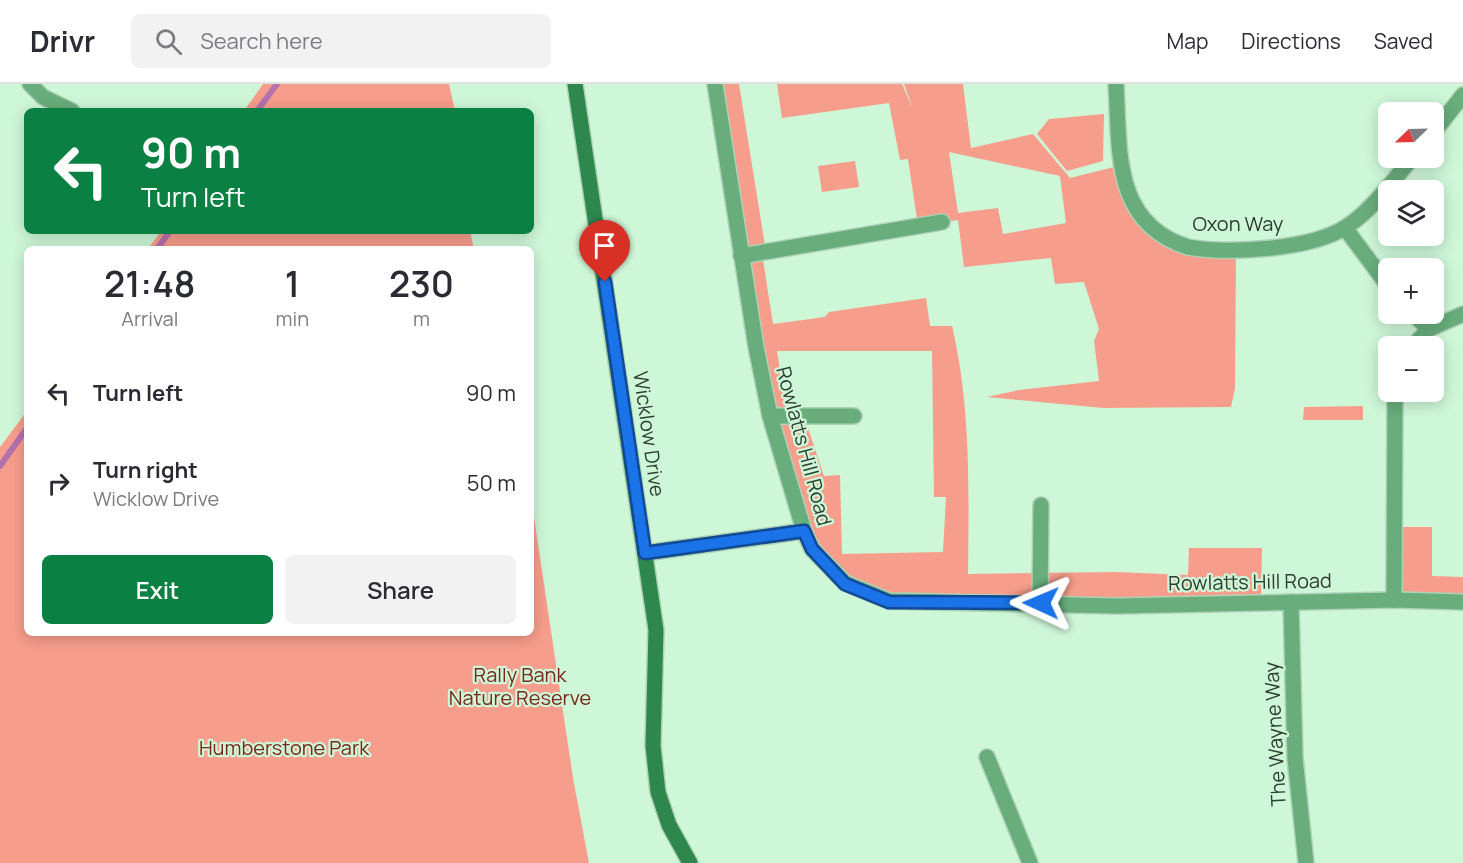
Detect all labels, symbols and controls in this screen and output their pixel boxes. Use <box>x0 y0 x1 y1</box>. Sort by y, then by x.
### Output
search box <box>131 14 551 68</box>
text: Drivr <box>30 22 95 60</box>
icon: search <box>152 25 185 58</box>
text: Search here <box>200 26 323 56</box>
text: Map <box>1167 27 1208 55</box>
text: Directions <box>1241 27 1341 55</box>
text: Saved <box>1374 27 1433 55</box>
north arrow <box>1378 102 1444 168</box>
map controls <box>1378 102 1444 402</box>
text: 90 m <box>141 123 241 181</box>
icon: left <box>42 132 120 210</box>
text: Turn left <box>141 178 245 215</box>
button: layers <box>1378 180 1444 246</box>
street label: Oxon Way <box>1193 210 1284 237</box>
pin <box>579 220 630 282</box>
icon: arrive <box>588 229 621 262</box>
button: + <box>1378 258 1444 324</box>
text: 21:48 <box>104 259 196 308</box>
text: 1 <box>285 259 300 308</box>
text: 230 <box>389 259 454 308</box>
text: Arrival <box>121 305 178 332</box>
text: min <box>276 305 309 332</box>
text: m <box>413 305 430 332</box>
button: − <box>1378 336 1444 402</box>
street label: Rowlatts Hill Road <box>770 363 839 528</box>
street label: Wicklow Drive <box>627 370 672 498</box>
icon: left <box>42 377 75 410</box>
text: Turn left <box>93 378 183 408</box>
text: 90 m <box>466 378 516 408</box>
text: Turn right <box>93 455 198 485</box>
icon: right <box>42 467 75 500</box>
text: 50 m <box>467 468 516 498</box>
text: Wicklow Drive <box>93 485 219 512</box>
button: Exit <box>42 555 273 624</box>
button: Share <box>285 555 516 624</box>
street label: Rowlatts Hill Road <box>1168 567 1332 596</box>
position arrow <box>1009 571 1073 635</box>
park label: Rally Bank Nature Reserve <box>449 661 591 711</box>
street label: The Wayne Way <box>1257 661 1292 807</box>
park label: Humberstone Park <box>199 734 370 761</box>

